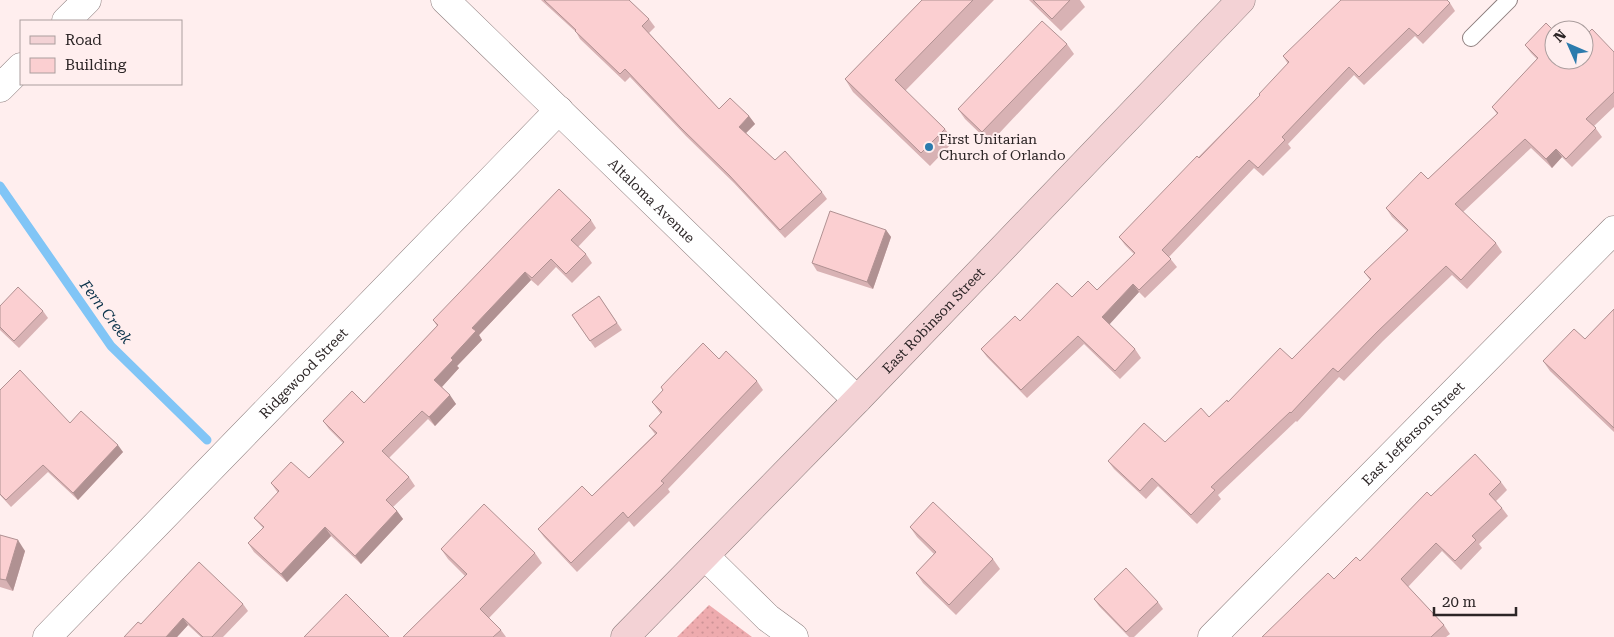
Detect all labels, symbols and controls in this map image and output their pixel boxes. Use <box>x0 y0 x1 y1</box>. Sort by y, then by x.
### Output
legend <box>20 20 182 85</box>
north arrow <box>1544 20 1594 70</box>
text: N <box>1550 26 1569 45</box>
text: Road <box>65 31 102 49</box>
text: Building <box>65 56 127 74</box>
place label: First Unitarian Church of Orlando <box>939 131 1066 163</box>
marker: First Unitarian Church of Orlando <box>923 141 935 153</box>
street label: Altaloma Avenue <box>605 155 698 246</box>
street label: East Robinson Street <box>879 264 988 377</box>
water label: Fern Creek <box>76 276 136 348</box>
street label: Ridgewood Street <box>256 325 351 422</box>
street label: East Jefferson Street <box>1358 378 1467 489</box>
scale bar <box>1434 584 1516 616</box>
text: 20 m <box>1442 593 1477 611</box>

